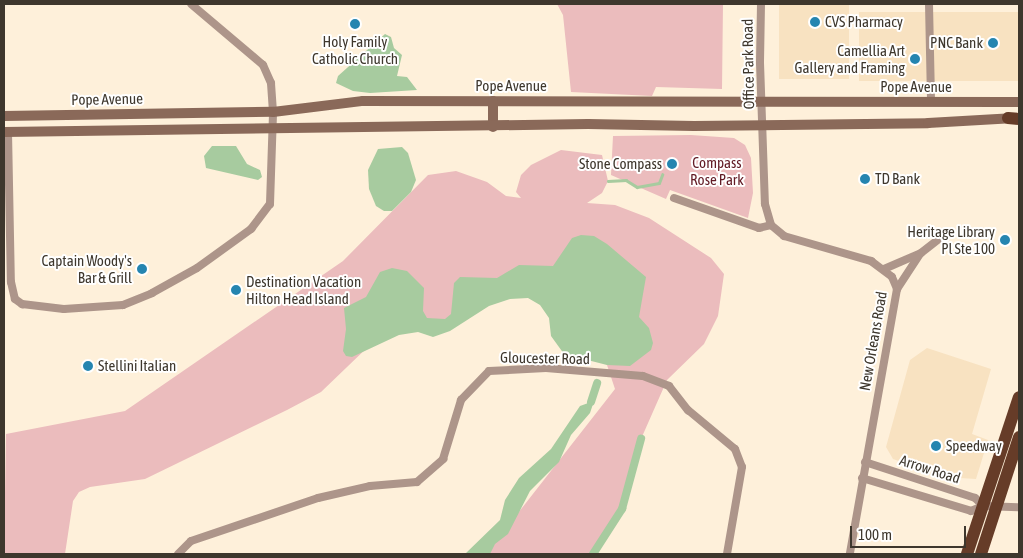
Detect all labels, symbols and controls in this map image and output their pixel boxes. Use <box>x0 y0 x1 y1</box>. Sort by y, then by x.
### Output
place label: CVS Pharmacy <box>825 13 903 31</box>
marker: CVS Pharmacy <box>809 16 821 28</box>
marker: Holy Family Catholic Church <box>349 18 361 30</box>
street label: Office Park Road <box>738 19 758 109</box>
place label: Holy Family Catholic Church <box>312 32 398 67</box>
place label: PNC Bank <box>930 34 983 52</box>
marker: PNC Bank <box>987 37 999 49</box>
place label: Camellia Art Gallery and Framing <box>795 41 905 76</box>
marker: Camellia Art Gallery and Framing <box>909 53 921 65</box>
street label: Pope Avenue <box>475 77 547 95</box>
street label: Pope Avenue <box>880 78 952 96</box>
street label: Pope Avenue <box>71 89 143 109</box>
park label: Compass Rose Park <box>690 153 744 188</box>
place label: Stone Compass <box>579 155 662 173</box>
marker: Stone Compass <box>666 158 678 170</box>
place label: TD Bank <box>875 170 920 188</box>
marker: TD Bank <box>859 173 871 185</box>
place label: Heritage Library Pl Ste 100 <box>907 222 995 257</box>
marker: Heritage Library Pl Ste 100 <box>999 234 1011 246</box>
place label: Captain Woody's Bar & Grill <box>42 251 132 286</box>
marker: Captain Woody's Bar & Grill <box>136 263 148 275</box>
place label: Destination Vacation Hilton Head Island <box>246 272 361 307</box>
marker: Destination Vacation Hilton Head Island <box>230 284 242 296</box>
street label: New Orleans Road <box>855 290 891 392</box>
street label: Gloucester Road <box>500 348 590 368</box>
place label: Stellini Italian <box>98 357 176 375</box>
marker: Stellini Italian <box>82 360 94 372</box>
place label: Speedway <box>946 437 1002 455</box>
marker: Speedway <box>930 440 942 452</box>
street label: Arrow Road <box>897 451 963 487</box>
scale bar <box>853 516 969 548</box>
text: 100 m <box>858 526 892 543</box>

